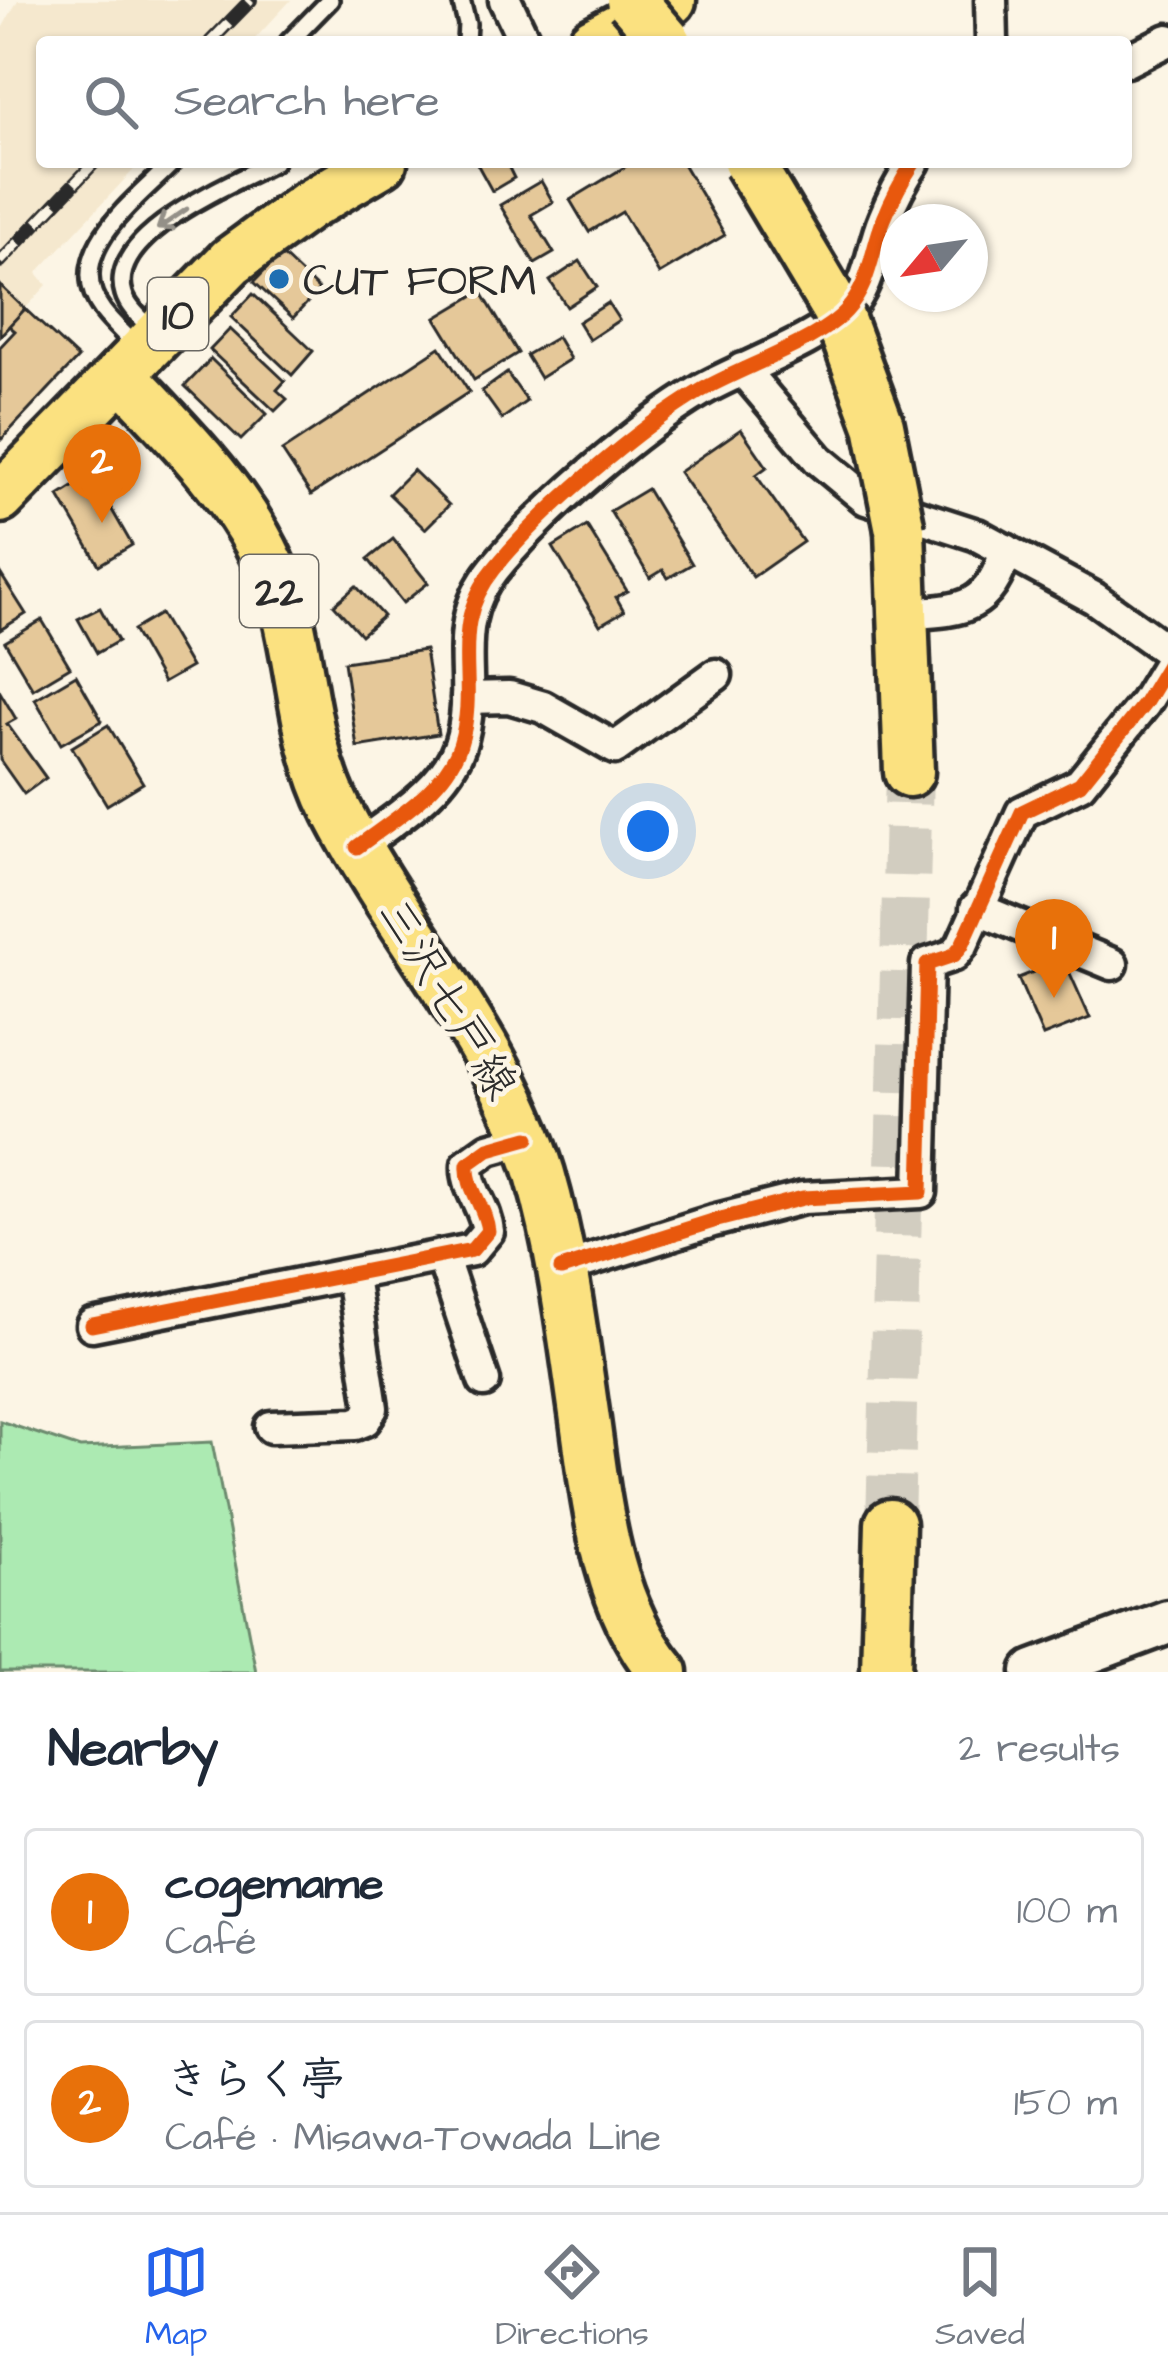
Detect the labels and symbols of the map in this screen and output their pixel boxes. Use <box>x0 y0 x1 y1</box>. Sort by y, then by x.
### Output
north arrow <box>880 204 988 312</box>
one-way arrow <box>155 206 189 231</box>
place label: CUT FORM <box>303 251 537 313</box>
marker: CUT FORM <box>266 266 292 292</box>
road number: 10 <box>148 278 208 350</box>
pin: 2 <box>63 424 141 523</box>
road number: 22 <box>240 555 318 627</box>
your location <box>618 801 678 861</box>
street label: 三沢七戸線 <box>362 887 531 1112</box>
pin: 1 <box>1015 899 1093 998</box>

